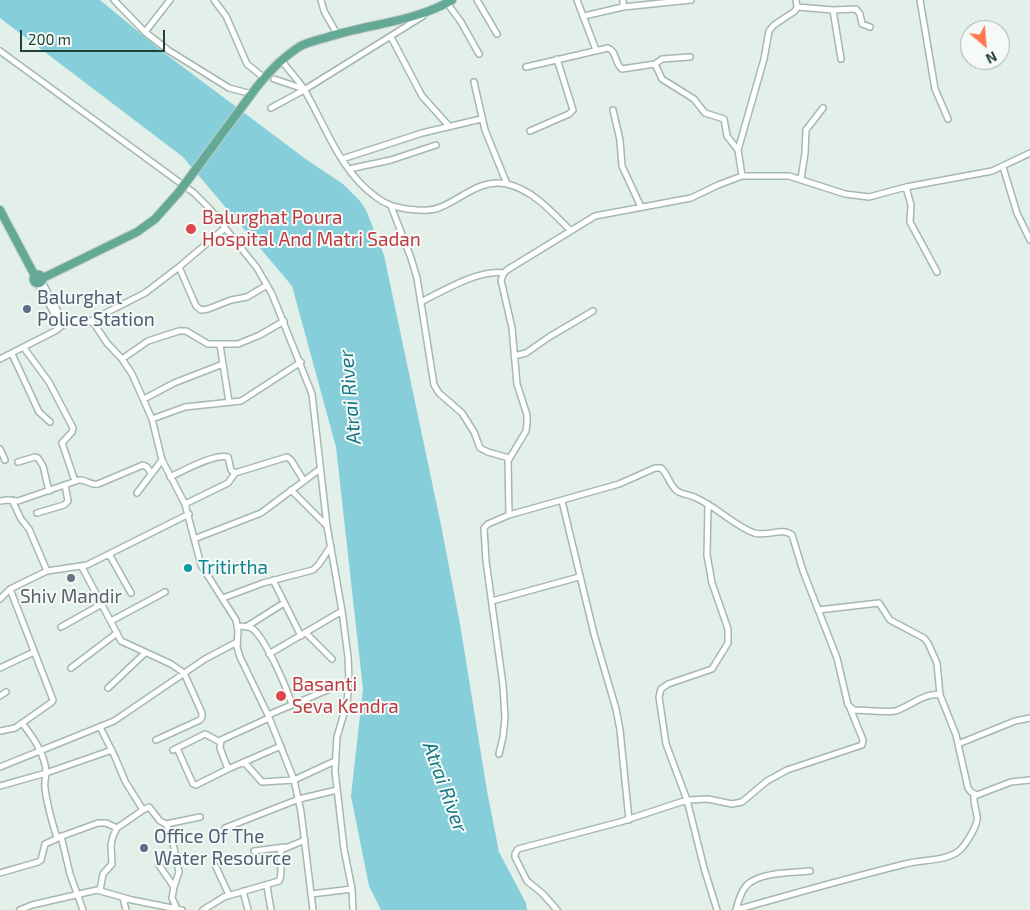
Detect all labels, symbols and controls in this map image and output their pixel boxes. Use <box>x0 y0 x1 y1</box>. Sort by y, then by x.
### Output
scale bar <box>22 20 168 52</box>
north arrow <box>960 20 1010 70</box>
text: 200 m <box>28 30 71 48</box>
text: N <box>983 48 1000 68</box>
place label: Balurghat Poura Hospital And Matri Sadan <box>202 207 421 251</box>
marker: Balurghat Poura Hospital And Matri Sadan <box>184 222 198 236</box>
place label: Balurghat Police Station <box>37 287 155 331</box>
marker: Balurghat Police Station <box>21 303 33 315</box>
water label: Atrai River <box>334 349 366 445</box>
place label: Tritirtha <box>198 557 268 579</box>
marker: Tritirtha <box>182 562 194 574</box>
marker: Shiv Mandir <box>65 572 77 584</box>
place label: Shiv Mandir <box>20 586 122 608</box>
place label: Basanti Seva Kendra <box>292 674 399 718</box>
marker: Basanti Seva Kendra <box>274 689 288 703</box>
water label: Atrai River <box>418 738 472 836</box>
place label: Office Of The Water Resource <box>154 826 291 870</box>
marker: Office Of The Water Resource <box>138 842 150 854</box>

